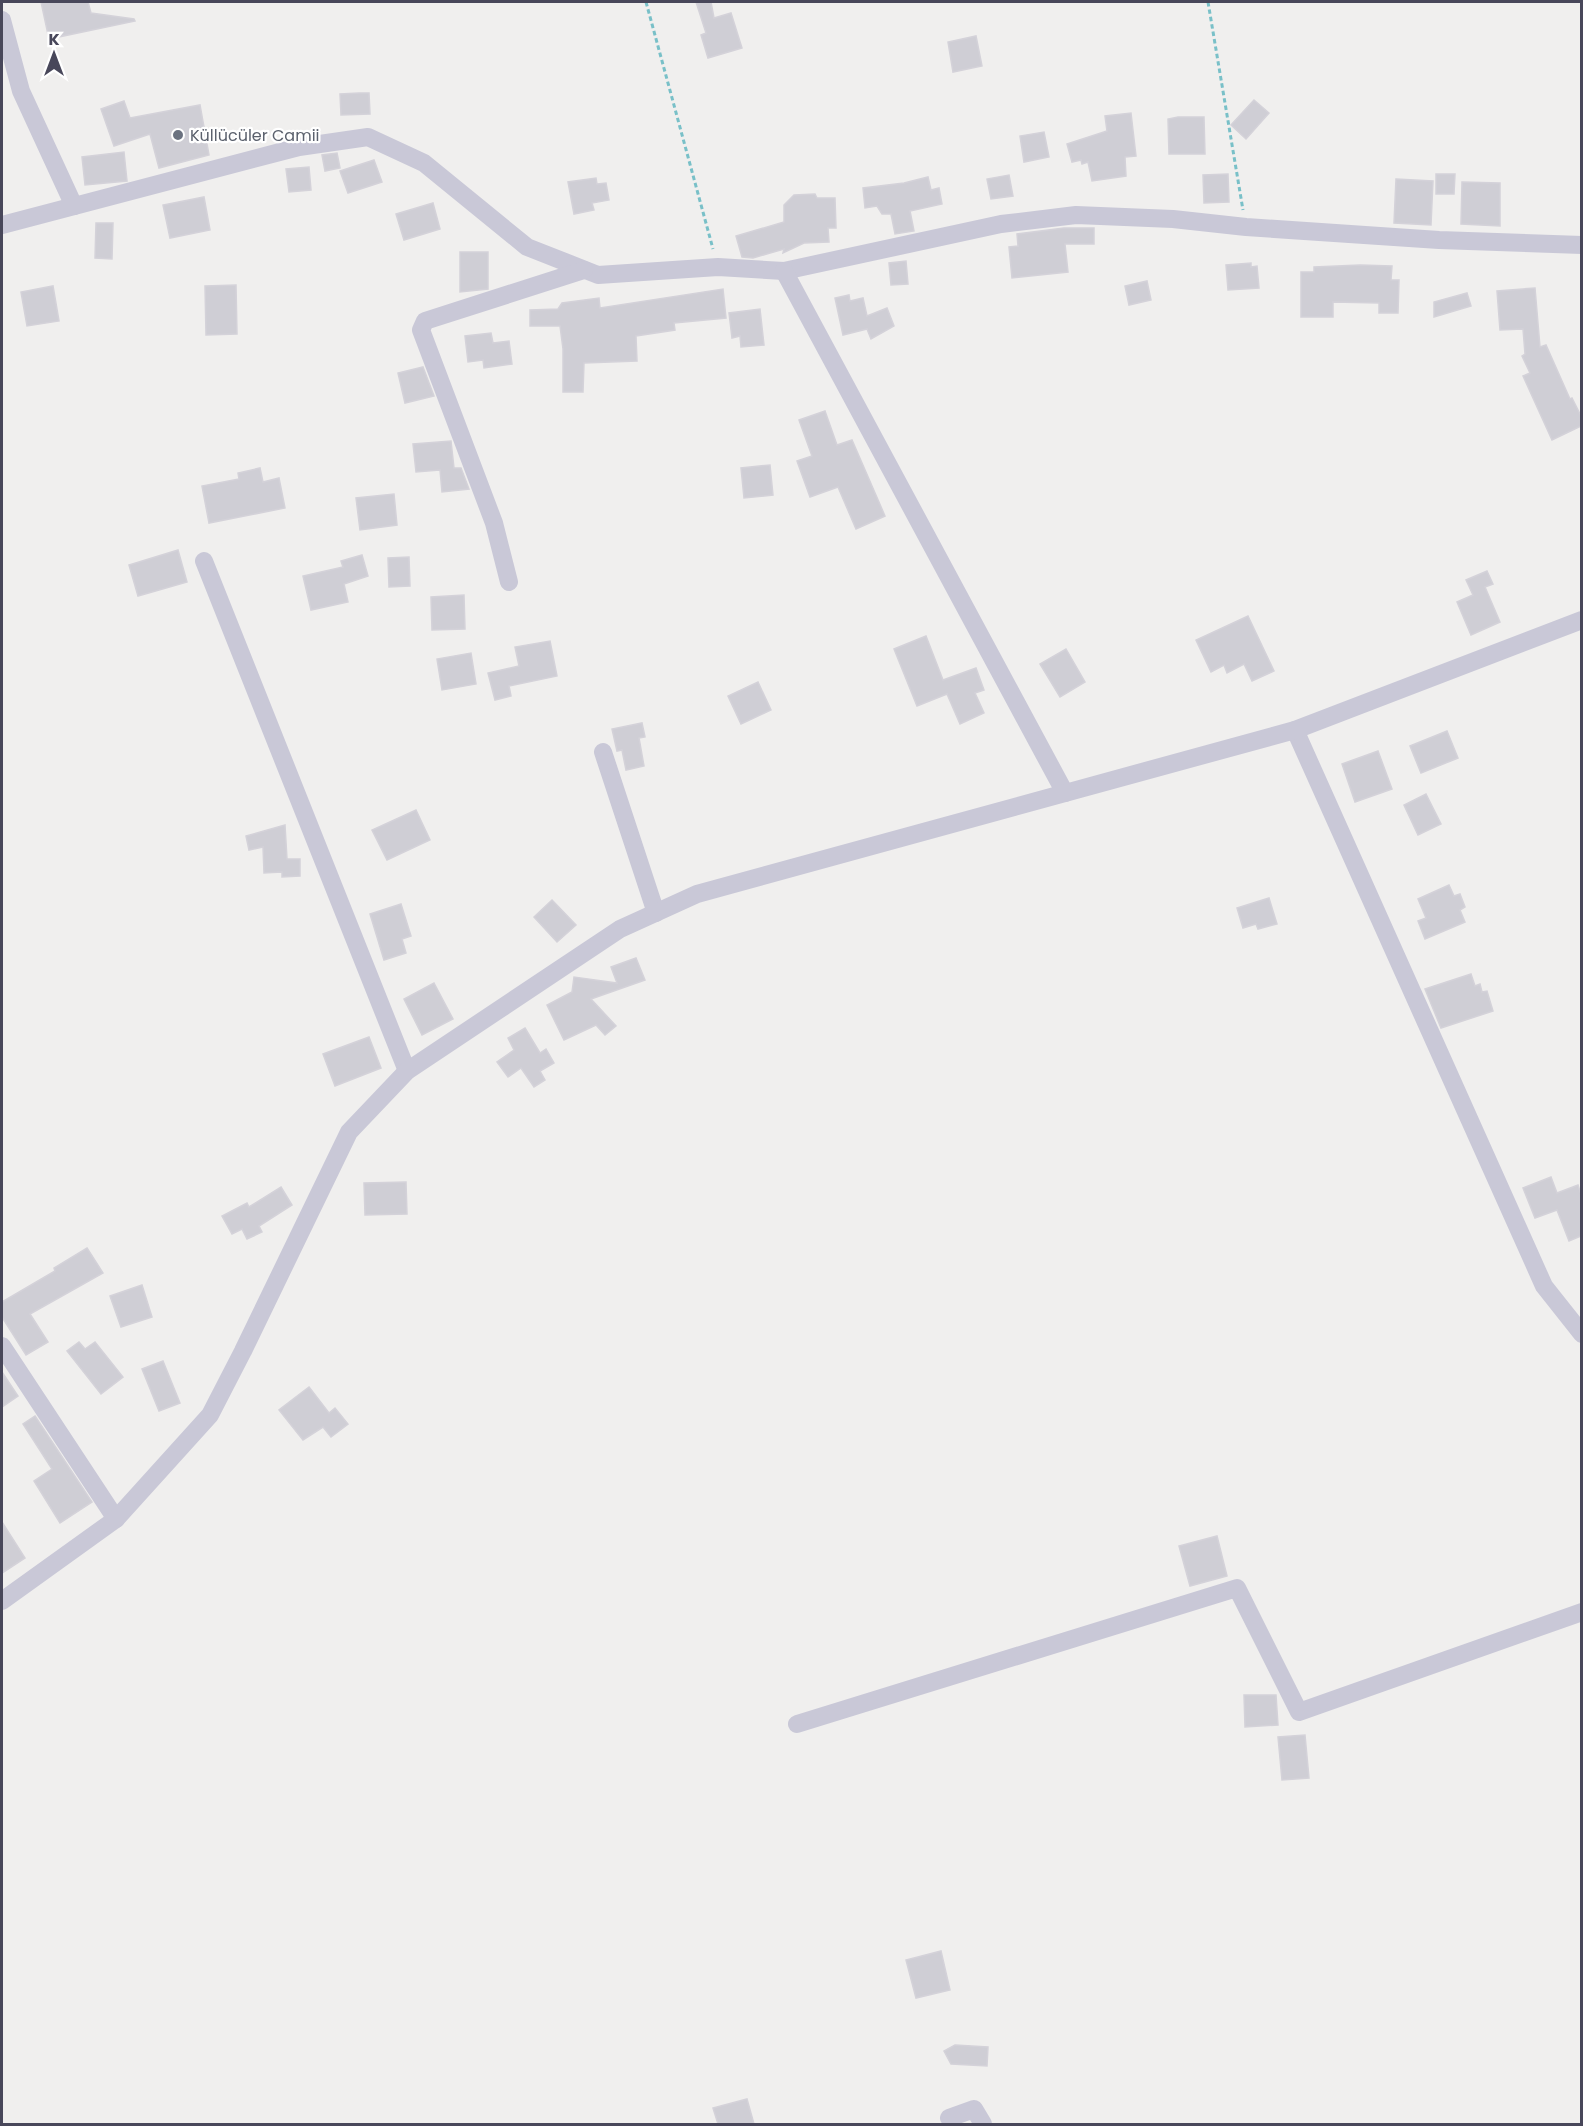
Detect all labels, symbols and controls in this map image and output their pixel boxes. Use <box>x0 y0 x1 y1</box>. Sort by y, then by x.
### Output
north arrow <box>24 24 84 84</box>
text: K <box>48 28 60 51</box>
place label: Küllücüler Camii <box>190 124 320 147</box>
marker: Küllücüler Camii <box>171 128 185 142</box>

